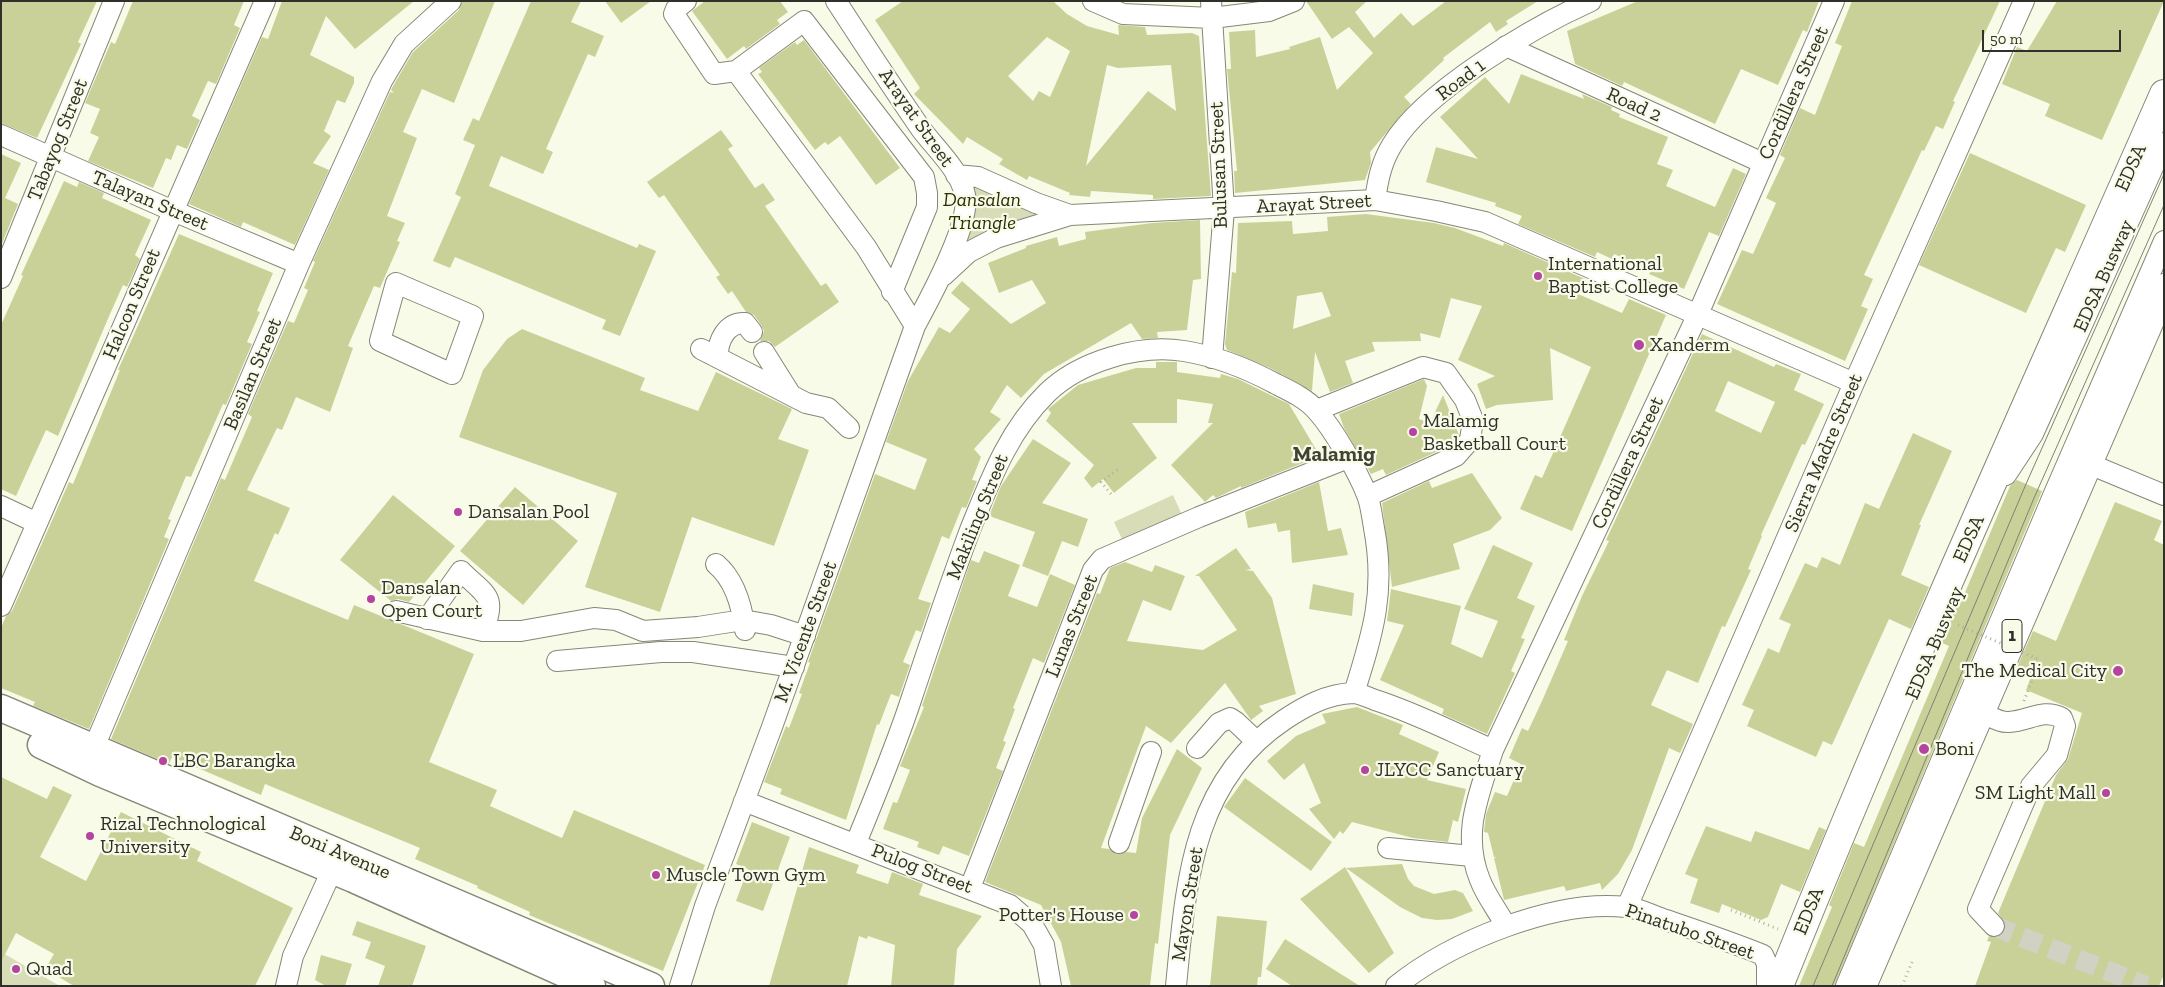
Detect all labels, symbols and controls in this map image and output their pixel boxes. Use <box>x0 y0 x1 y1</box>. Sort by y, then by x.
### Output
scale bar <box>1985 20 2124 52</box>
street label: Cordillera Street <box>1754 23 1834 163</box>
text: 50 m <box>1990 30 2023 48</box>
street label: Road 1 <box>1432 54 1490 106</box>
street label: Arayat Street <box>873 64 959 172</box>
street label: Tabayog Street <box>23 75 93 205</box>
street label: Road 2 <box>1603 82 1665 128</box>
street label: Bulusan Street <box>1205 101 1233 229</box>
street label: EDSA <box>2110 141 2152 195</box>
street label: Talayan Street <box>88 166 212 236</box>
park label: Dansalan Triangle <box>943 188 1021 235</box>
street label: Arayat Street <box>1256 189 1372 219</box>
street label: EDSA Busway <box>2069 216 2139 336</box>
street label: Halcon Street <box>98 245 166 363</box>
place label: International Baptist College <box>1548 252 1678 299</box>
marker: International Baptist College <box>1532 270 1544 282</box>
street label: Basilan Street <box>219 314 287 434</box>
place label: Xanderm <box>1650 333 1730 357</box>
marker: Xanderm <box>1632 338 1646 352</box>
street label: Sierra Madre Street <box>1780 370 1868 536</box>
street label: Cordillera Street <box>1587 393 1669 533</box>
place label: Malamig Basketball Court <box>1423 409 1566 456</box>
marker: Malamig Basketball Court <box>1407 426 1419 438</box>
district label: Malamig <box>1293 442 1375 468</box>
street label: Makiling Street <box>942 451 1014 583</box>
place label: Dansalan Pool <box>468 500 589 524</box>
marker: Dansalan Pool <box>452 506 464 518</box>
street label: EDSA <box>1948 512 1990 566</box>
street label: M. Vicente Street <box>769 558 843 706</box>
street label: Lunas Street <box>1040 571 1104 681</box>
place label: Dansalan Open Court <box>381 576 482 623</box>
street label: EDSA Busway <box>1900 583 1970 703</box>
marker: Dansalan Open Court <box>365 593 377 605</box>
road number: 1 <box>2002 620 2022 652</box>
place label: The Medical City <box>1961 659 2107 683</box>
marker: The Medical City <box>2111 664 2125 678</box>
place label: Boni <box>1935 737 1974 761</box>
marker: Boni <box>1917 742 1931 756</box>
place label: LBC Barangka <box>173 749 296 773</box>
marker: LBC Barangka <box>157 755 169 767</box>
place label: JLYCC Sanctuary <box>1375 758 1524 782</box>
marker: JLYCC Sanctuary <box>1359 764 1371 776</box>
place label: SM Light Mall <box>1975 781 2096 805</box>
marker: SM Light Mall <box>2100 787 2112 799</box>
place label: Rizal Technological University <box>100 812 266 859</box>
street label: Boni Avenue <box>286 821 394 885</box>
marker: Rizal Technological University <box>84 830 96 842</box>
street label: Pulog Street <box>868 839 976 899</box>
street label: Mayon Street <box>1167 845 1209 963</box>
place label: Muscle Town Gym <box>666 863 826 887</box>
marker: Muscle Town Gym <box>650 869 662 881</box>
street label: EDSA <box>1789 884 1829 938</box>
street label: Pinatubo Street <box>1622 899 1758 965</box>
place label: Potter's House <box>999 903 1124 927</box>
marker: Potter's House <box>1128 909 1140 921</box>
place label: Quad <box>26 957 73 981</box>
marker: Quad <box>10 963 22 975</box>

